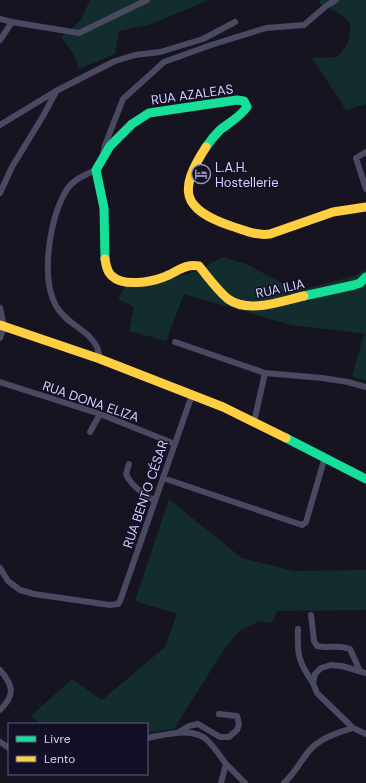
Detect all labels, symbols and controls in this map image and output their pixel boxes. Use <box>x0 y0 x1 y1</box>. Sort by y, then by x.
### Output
street label: RUA AZALEAS <box>150 80 234 109</box>
place label: L.A.H. Hostellerie <box>215 159 279 191</box>
hotel icon: L.A.H. Hostellerie <box>190 163 212 185</box>
street label: RUA ILIA <box>254 275 306 302</box>
street label: RUA DONA ELIZA <box>40 377 142 426</box>
street label: RUA BENTO CÉSAR <box>118 437 172 550</box>
legend <box>8 723 148 775</box>
text: Livre <box>44 731 71 747</box>
text: Lento <box>44 751 75 767</box>

